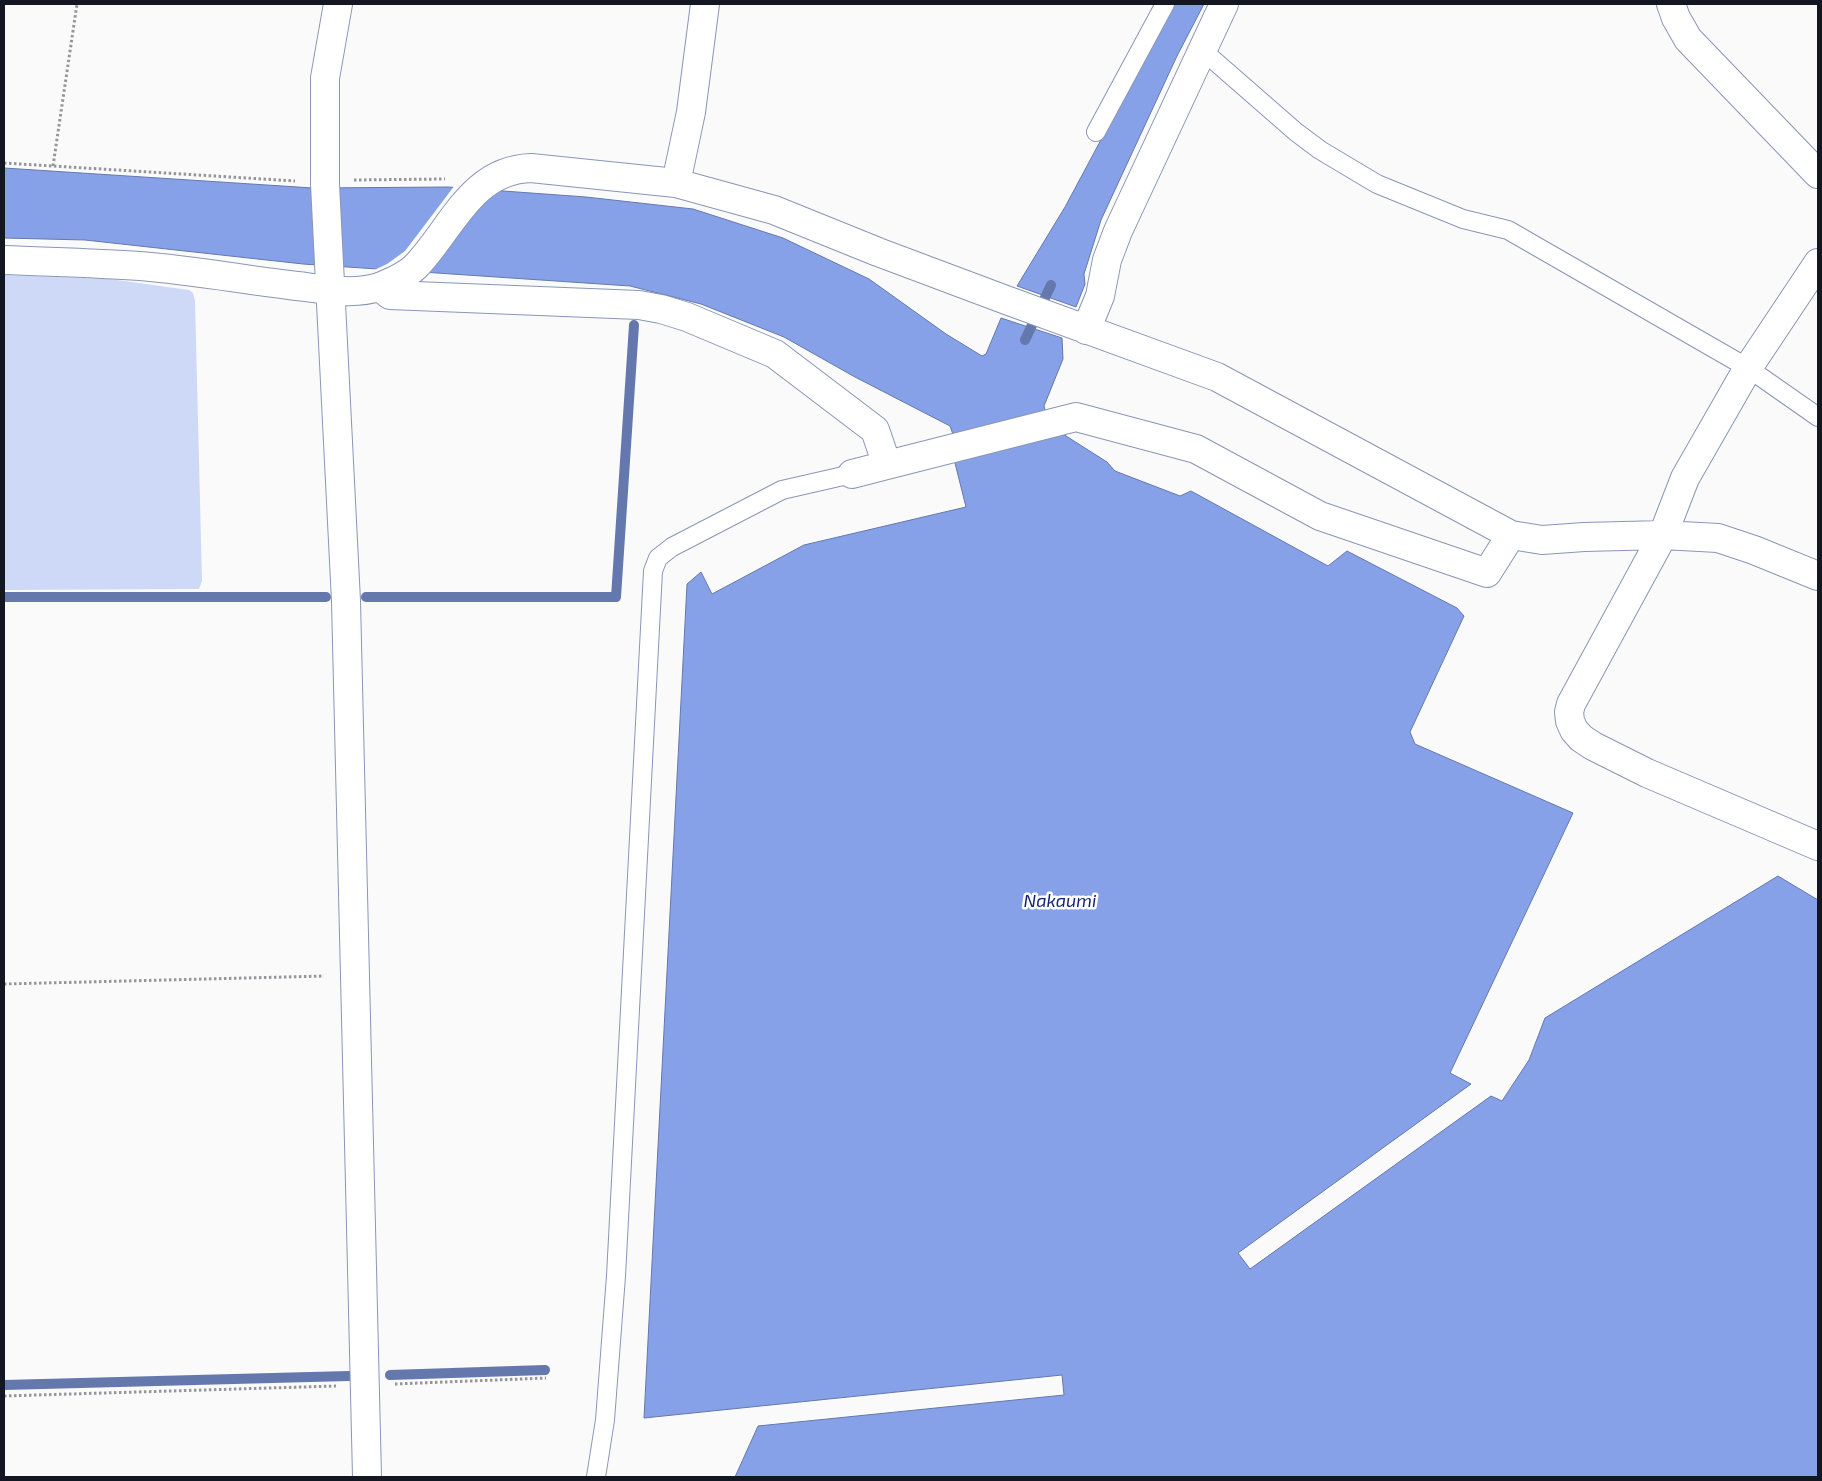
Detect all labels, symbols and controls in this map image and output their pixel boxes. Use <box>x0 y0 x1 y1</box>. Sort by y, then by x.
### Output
water label: Nakaumi <box>1024 890 1096 912</box>

